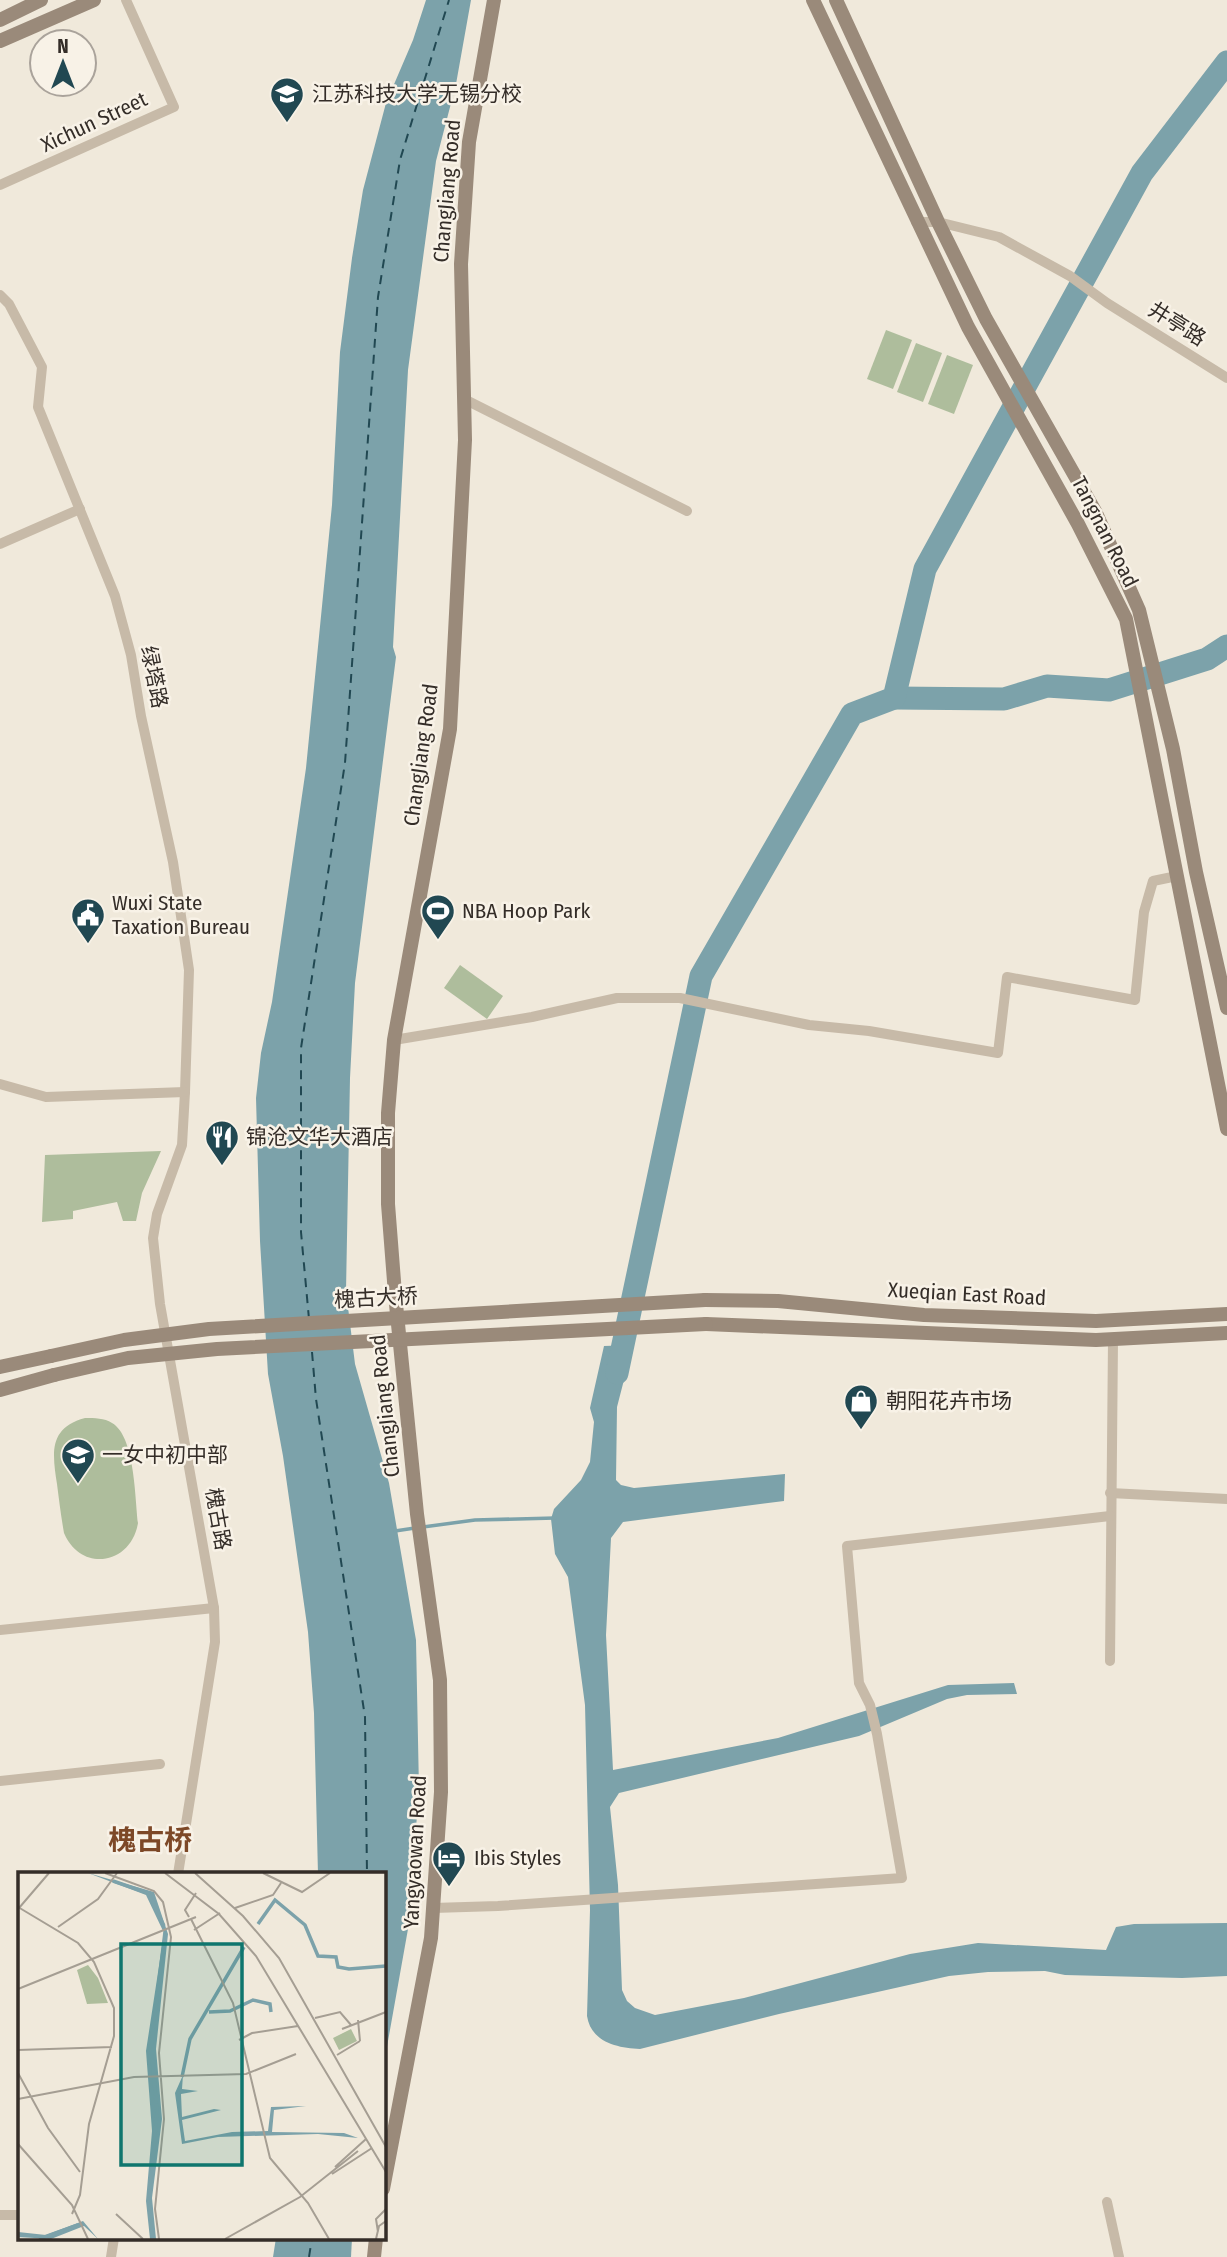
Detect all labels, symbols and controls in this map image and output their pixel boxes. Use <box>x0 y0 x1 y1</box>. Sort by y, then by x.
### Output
north arrow <box>28 28 98 98</box>
text: N <box>57 35 69 58</box>
school or university icon: 江苏科技大学无锡分校 <box>268 75 306 124</box>
place label: 江苏科技大学无锡分校 <box>312 81 522 107</box>
street label: Xichun Street <box>37 86 151 158</box>
street label: ChangJiang Road <box>428 118 466 264</box>
street label: 井亭路 <box>1143 296 1211 352</box>
street label: Tangnan Road <box>1066 472 1144 592</box>
street label: 绿塔路 <box>135 644 173 710</box>
street label: ChangJiang Road <box>398 682 444 828</box>
place label: Wuxi State Taxation Bureau <box>112 890 250 940</box>
sports icon: NBA Hoop Park <box>419 892 457 941</box>
public building icon: Wuxi State Taxation Bureau <box>69 896 107 945</box>
place label: NBA Hoop Park <box>462 898 591 924</box>
restaurant icon: 锦沧文华大酒店 <box>203 1118 241 1167</box>
place label: 锦沧文华大酒店 <box>246 1124 393 1150</box>
street label: Xueqian East Road <box>887 1277 1047 1311</box>
street label: 槐古大桥 <box>333 1283 419 1313</box>
street label: ChangJiang Road <box>365 1333 405 1479</box>
shop icon: 朝阳花卉市场 <box>842 1382 880 1431</box>
place label: 朝阳花卉市场 <box>886 1388 1012 1414</box>
school or university icon: 一女中初中部 <box>59 1436 97 1485</box>
place label: 一女中初中部 <box>102 1442 228 1468</box>
street label: 槐古路 <box>200 1486 236 1552</box>
street label: Yangyaowan Road <box>398 1775 432 1929</box>
district label: 槐古桥 <box>108 1824 192 1857</box>
hotel icon: Ibis Styles <box>430 1839 468 1888</box>
place label: Ibis Styles <box>474 1845 561 1871</box>
inset map <box>18 1872 385 2240</box>

